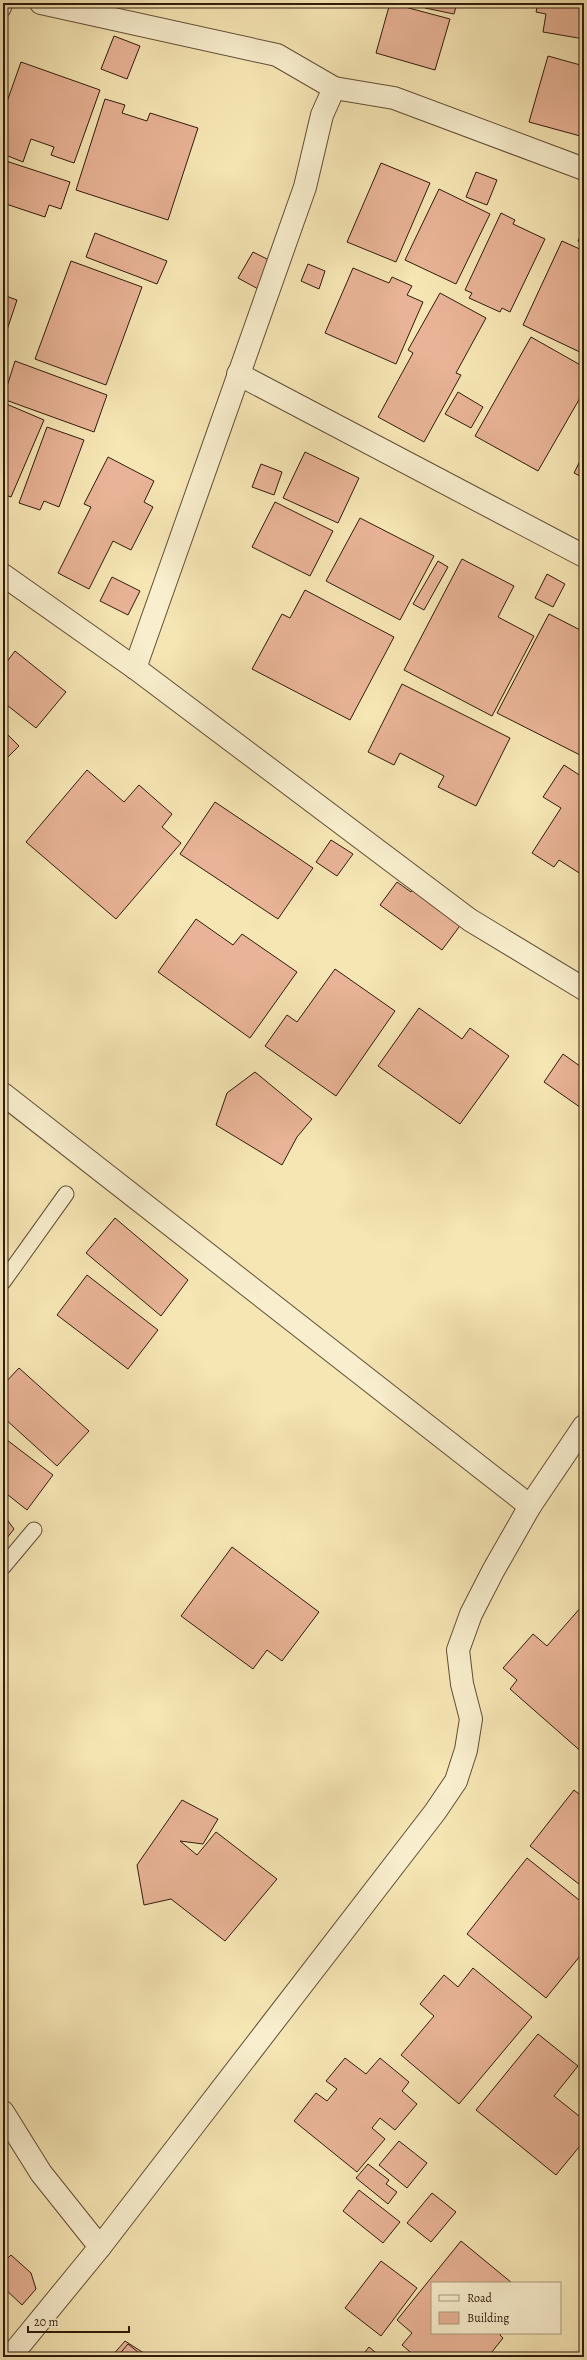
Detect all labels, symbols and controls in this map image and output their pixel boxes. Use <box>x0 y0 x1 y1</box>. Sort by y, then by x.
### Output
legend <box>431 2282 561 2334</box>
text: Road <box>467 2290 493 2306</box>
scale bar <box>28 2308 129 2334</box>
text: Building <box>467 2310 509 2326</box>
text: 20 m <box>34 2314 58 2330</box>

